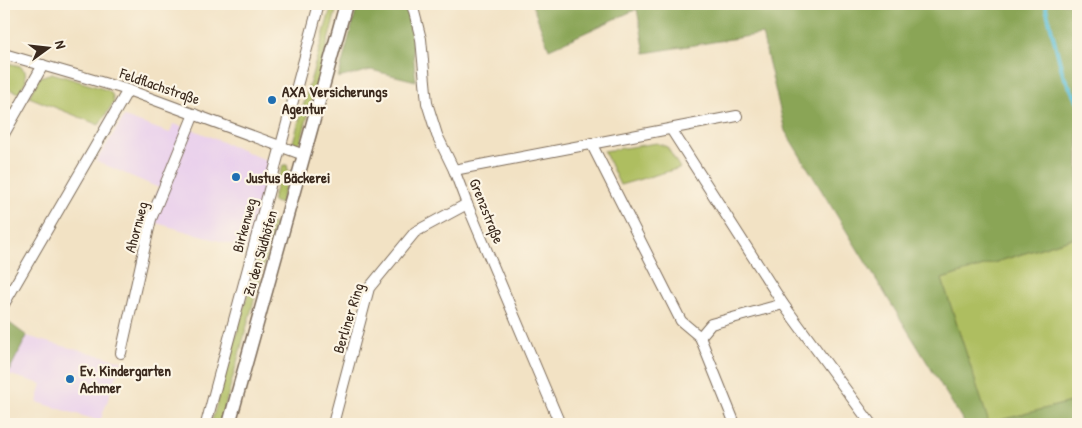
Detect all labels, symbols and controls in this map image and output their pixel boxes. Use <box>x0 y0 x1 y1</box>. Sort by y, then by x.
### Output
north arrow <box>22 22 72 72</box>
text: N <box>51 38 71 51</box>
street label: Feldflachstraße <box>116 62 203 110</box>
place label: AXA Versicherungs Agentur <box>282 81 388 120</box>
marker: AXA Versicherungs Agentur <box>266 94 278 106</box>
place label: Justus Bäckerei <box>246 167 330 188</box>
marker: Justus Bäckerei <box>230 171 242 183</box>
street label: Grenzstraße <box>464 175 510 247</box>
street label: Birkenweg <box>227 195 261 254</box>
street label: Ahornweg <box>119 199 153 255</box>
street label: Zu den Südhöfen <box>238 207 282 298</box>
street label: Berliner Ring <box>327 280 369 356</box>
place label: Ev. Kindergarten Achmer <box>80 360 171 398</box>
marker: Ev. Kindergarten Achmer <box>64 373 76 385</box>

